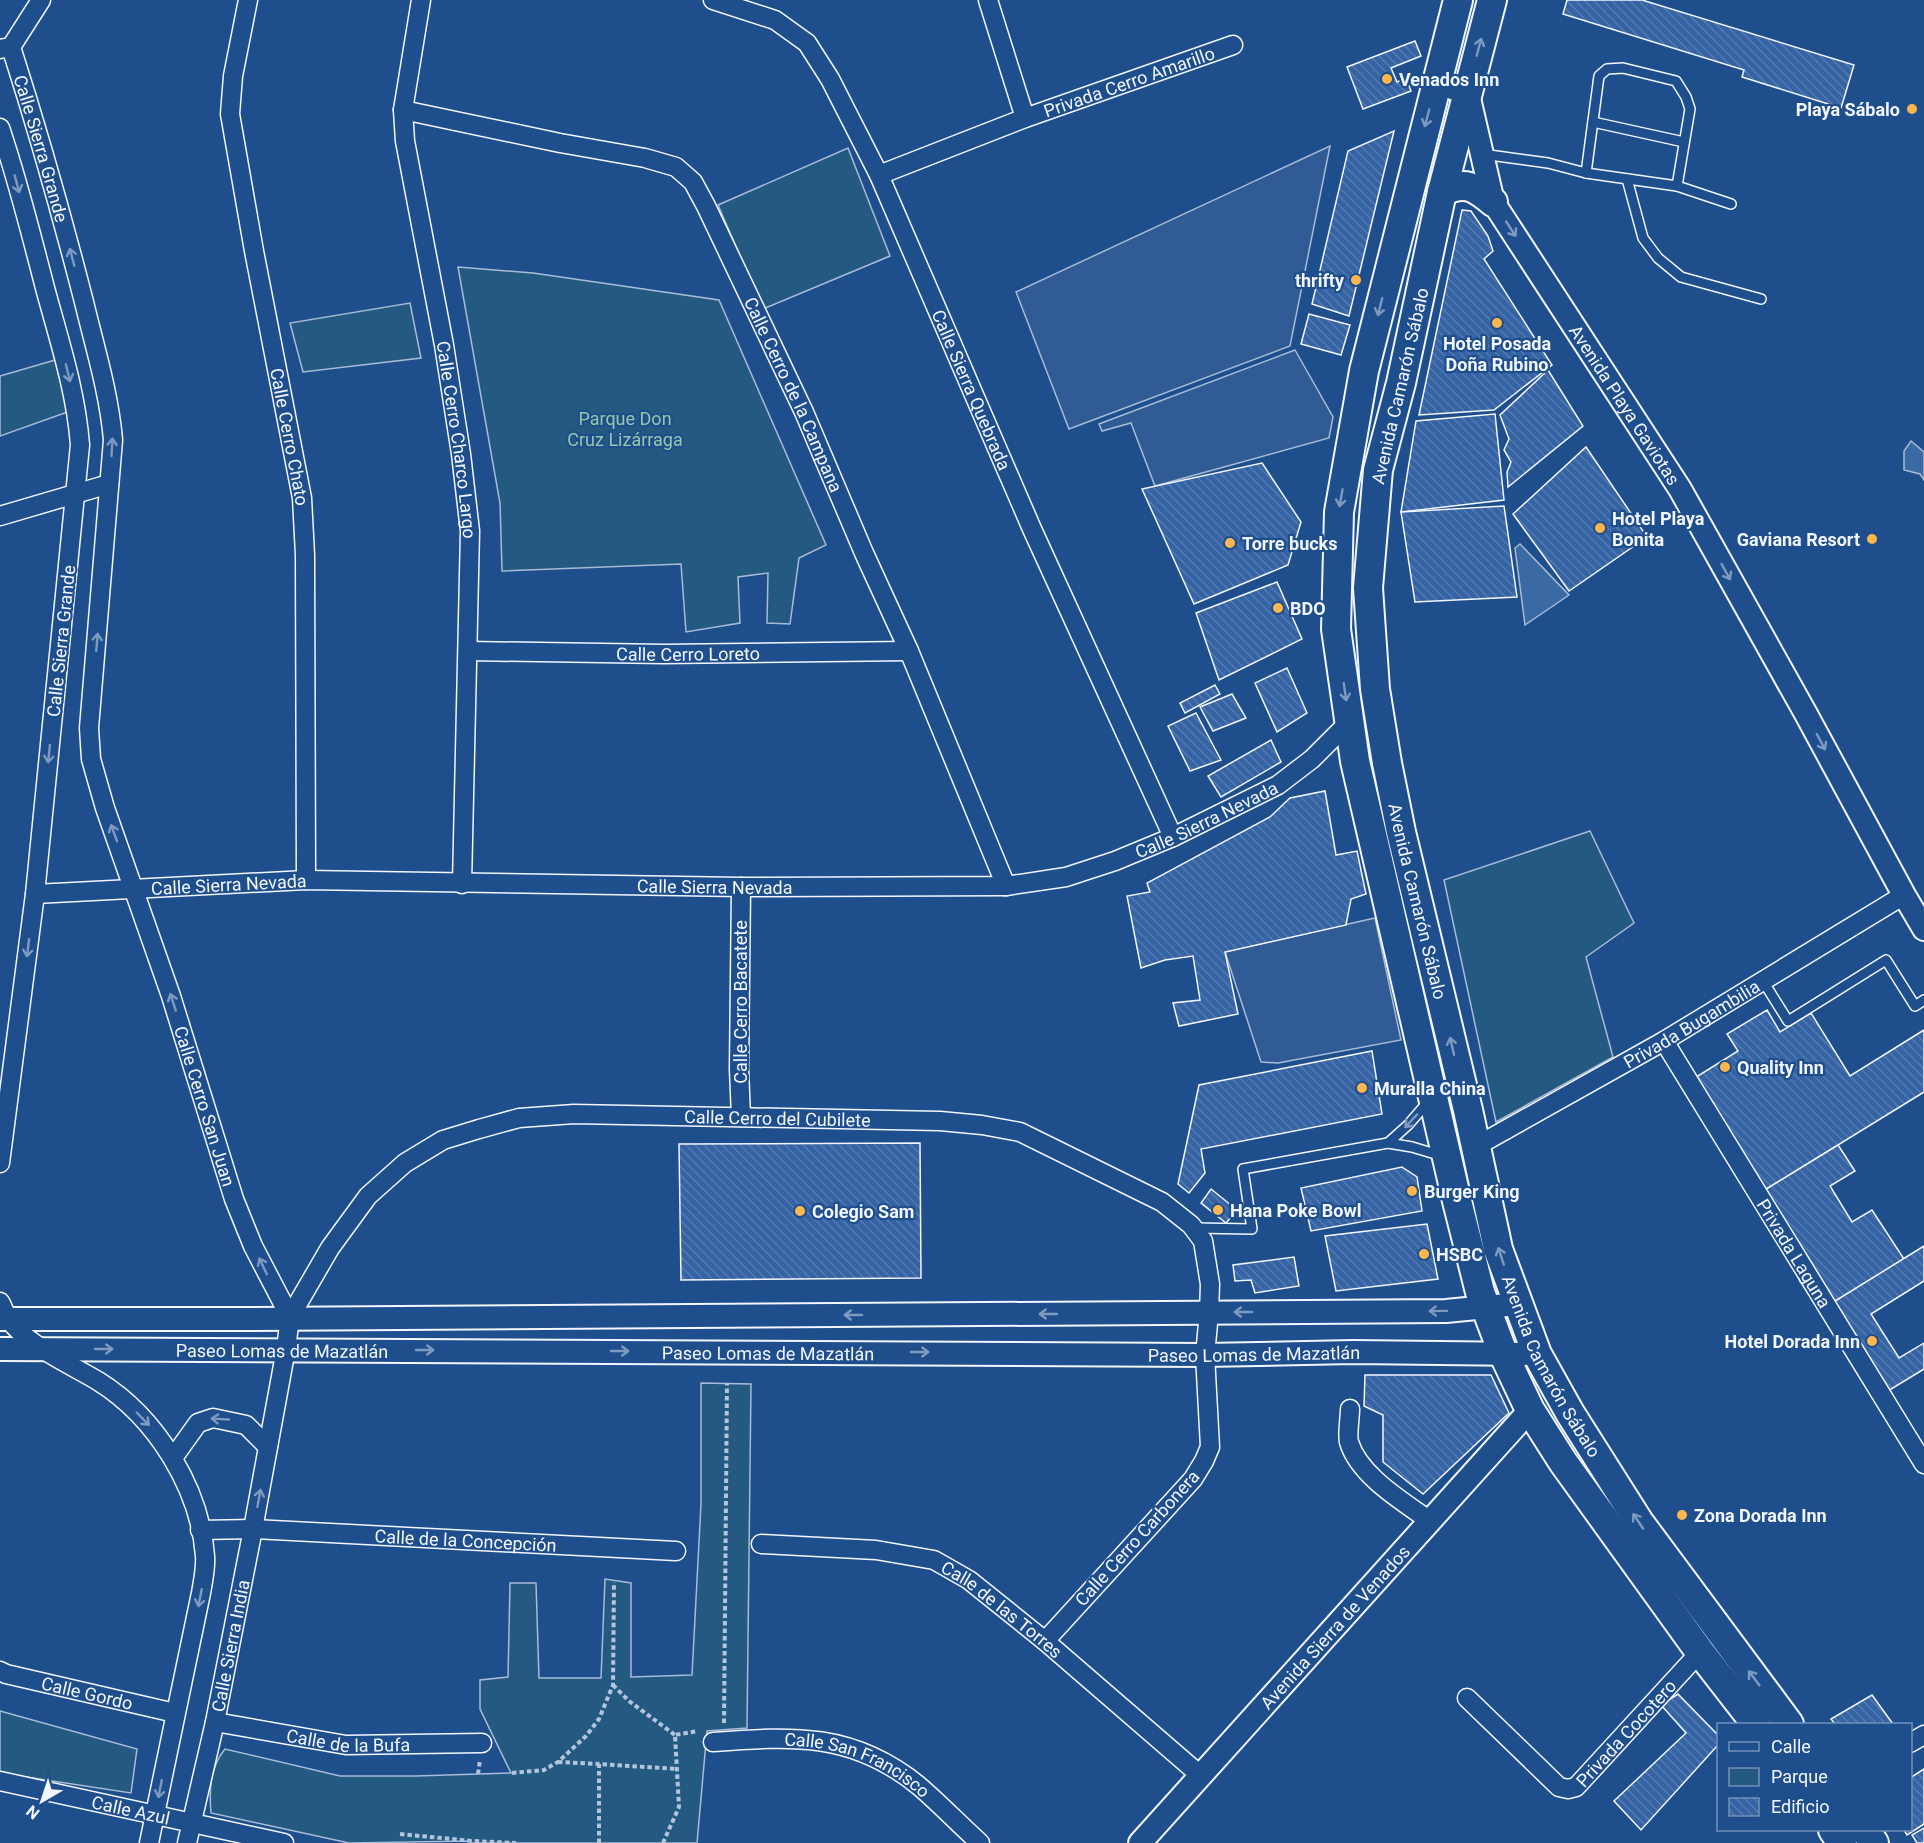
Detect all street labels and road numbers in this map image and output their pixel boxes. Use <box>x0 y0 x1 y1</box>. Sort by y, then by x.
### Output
street label: Privada Cerro Amarillo <box>1041 42 1217 121</box>
street label: Calle Sierra Grande <box>10 72 73 225</box>
street label: Avenida Camarón Sábalo <box>1367 286 1433 486</box>
street label: Calle Cerro de la Campana <box>740 294 847 495</box>
street label: Calle Sierra Quebrada <box>928 306 1016 473</box>
street label: Avenida Playa Gaviotas <box>1565 321 1685 489</box>
street label: Calle Cerro Charco Largo <box>433 339 481 539</box>
street label: Calle Cerro Chato <box>266 366 313 506</box>
street label: Calle Sierra Grande <box>43 564 79 718</box>
street label: Calle Cerro Loreto <box>616 642 760 665</box>
street label: Calle Sierra Nevada <box>1132 776 1281 862</box>
street label: Avenida Camarón Sábalo <box>1385 801 1451 1001</box>
street label: Calle Sierra Nevada <box>150 869 307 898</box>
street label: Calle Sierra Nevada <box>637 875 792 898</box>
street label: Calle Cerro Bacatete <box>730 920 751 1084</box>
street label: Privada Bugambilia <box>1620 975 1763 1072</box>
street label: Calle Cerro San Juan <box>170 1023 240 1189</box>
street label: Calle Cerro del Cubilete <box>684 1106 871 1130</box>
street label: Privada Laguna <box>1753 1195 1836 1311</box>
street label: Avenida Camarón Sábalo <box>1498 1272 1606 1461</box>
street label: Paseo Lomas de Mazatlán <box>176 1339 388 1361</box>
street label: Paseo Lomas de Mazatlán <box>1148 1341 1360 1366</box>
street label: Paseo Lomas de Mazatlán <box>662 1342 874 1364</box>
street label: Calle Cerro Carbonera <box>1071 1466 1203 1610</box>
street label: Calle de la Concepción <box>374 1525 557 1555</box>
street label: Avenida Sierra de Venados <box>1256 1541 1414 1713</box>
street label: Calle de las Torres <box>938 1556 1067 1662</box>
street label: Calle Sierra India <box>207 1578 253 1714</box>
street label: Calle Gordo <box>39 1672 135 1713</box>
street label: Privada Cocotero <box>1571 1675 1680 1791</box>
street label: Calle de la Bufa <box>285 1724 410 1756</box>
street label: Calle San Francisco <box>784 1728 935 1801</box>
street label: Calle Azul <box>90 1791 172 1828</box>

